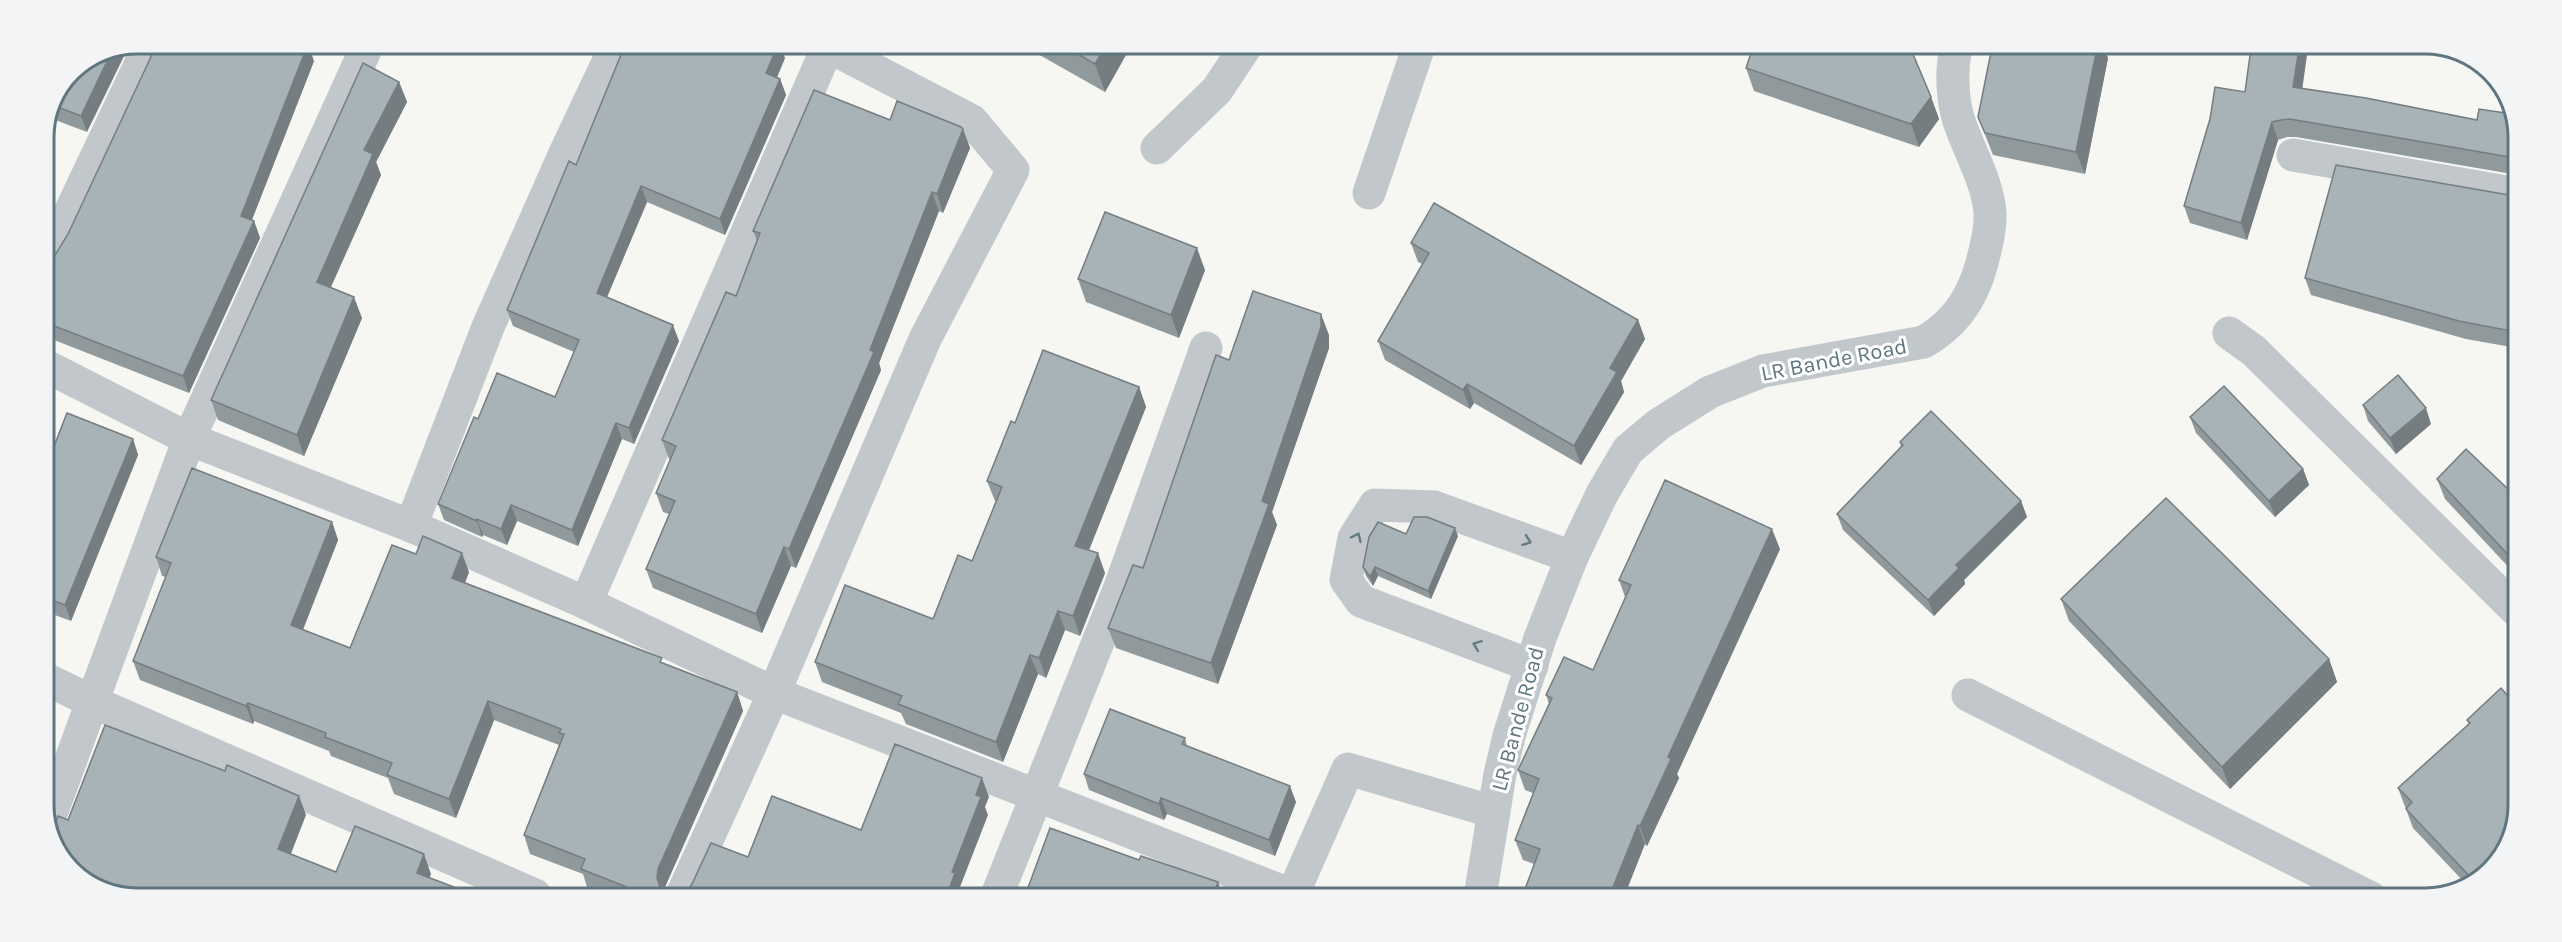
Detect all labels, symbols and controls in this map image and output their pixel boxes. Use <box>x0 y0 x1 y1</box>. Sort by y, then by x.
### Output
street label: LR Bande Road <box>1759 333 1909 387</box>
one-way arrow <box>1349 532 1361 543</box>
one-way arrow <box>1521 534 1532 546</box>
one-way arrow <box>1472 640 1483 652</box>
street label: LR Bande Road <box>1486 644 1550 794</box>

